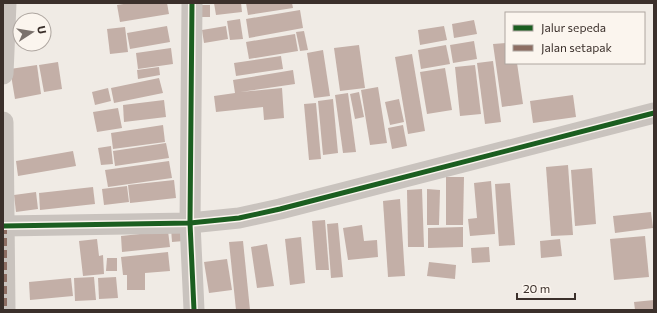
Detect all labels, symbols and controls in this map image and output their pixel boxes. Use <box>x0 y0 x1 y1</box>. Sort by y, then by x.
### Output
north arrow <box>12 12 52 52</box>
legend <box>505 12 645 64</box>
text: Jalur sepeda <box>541 20 606 35</box>
text: U <box>35 25 49 35</box>
text: Jalan setapak <box>541 40 613 55</box>
scale bar <box>517 275 575 301</box>
text: 20 m <box>523 281 550 295</box>

